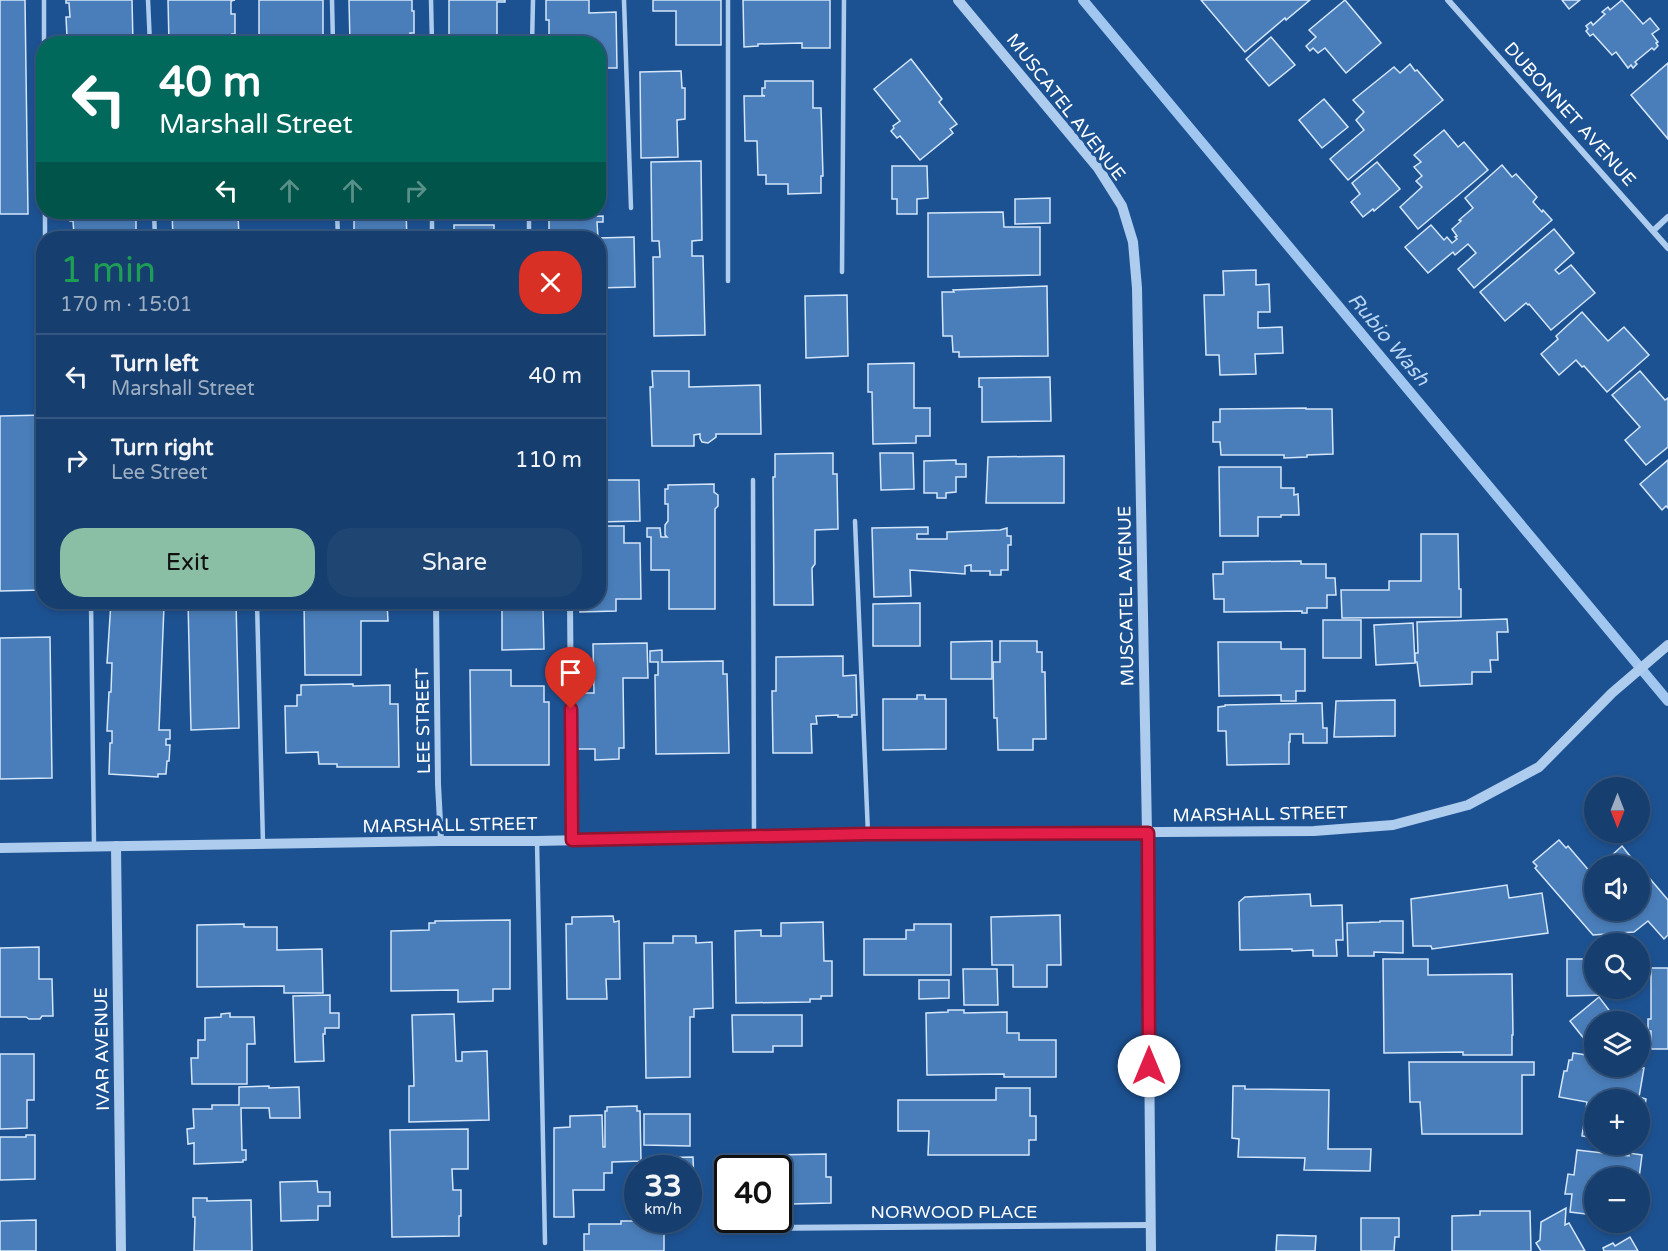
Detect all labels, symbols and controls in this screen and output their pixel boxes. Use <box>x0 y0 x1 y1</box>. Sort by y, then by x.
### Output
street label: MUSCATEL AVENUE <box>1002 29 1130 185</box>
street label: DUBONNET AVENUE <box>1499 37 1641 191</box>
text: 40 m <box>159 57 261 108</box>
icon: left <box>60 60 138 138</box>
text: Marshall Street <box>159 108 353 141</box>
icon: left <box>210 174 243 207</box>
icon: ahead <box>273 174 306 207</box>
icon: ahead <box>336 174 369 207</box>
icon: right <box>399 174 432 207</box>
text: 1 min <box>60 249 156 292</box>
button: close <box>519 251 582 314</box>
water label: Rubio Wash <box>1342 288 1435 392</box>
text: 170 m · 15:01 <box>60 293 192 317</box>
text: Turn left <box>111 351 199 377</box>
icon: left <box>60 360 93 393</box>
text: 40 m <box>528 363 582 389</box>
text: Marshall Street <box>111 377 255 401</box>
text: Turn right <box>111 435 213 461</box>
icon: right <box>60 444 93 477</box>
text: 110 m <box>515 447 582 473</box>
text: Lee Street <box>111 461 208 485</box>
street label: MUSCATEL AVENUE <box>1113 506 1139 686</box>
button: Exit <box>60 528 315 597</box>
button: Share <box>327 528 582 597</box>
pin <box>545 647 596 709</box>
icon: arrive <box>554 656 587 689</box>
street label: LEE STREET <box>411 668 435 774</box>
north arrow <box>1584 777 1650 843</box>
map controls <box>1584 777 1650 1233</box>
street label: MARSHALL STREET <box>1172 801 1348 827</box>
street label: MARSHALL STREET <box>362 812 538 838</box>
button: sound <box>1584 855 1650 921</box>
button: search <box>1584 933 1650 999</box>
street label: IVAR AVENUE <box>90 987 114 1111</box>
button: layers <box>1584 1011 1650 1077</box>
position arrow <box>1117 1034 1181 1098</box>
button: + <box>1584 1089 1650 1155</box>
speed limit sign: 40 <box>714 1155 792 1233</box>
button: − <box>1584 1167 1650 1233</box>
text: 33 <box>644 1168 682 1205</box>
text: km/h <box>644 1200 682 1218</box>
street label: NORWOOD PLACE <box>871 1201 1037 1223</box>

